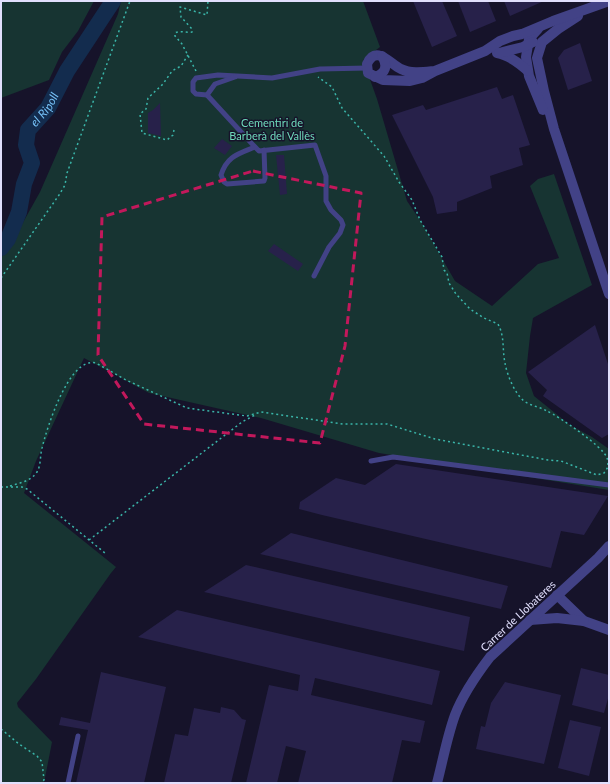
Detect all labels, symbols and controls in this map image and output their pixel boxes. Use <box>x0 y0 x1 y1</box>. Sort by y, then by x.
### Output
water label: el Ripoll <box>27 90 62 130</box>
park label: Cementiri de Barberà del Vallès <box>229 116 315 142</box>
street label: Carrer de Llobateres <box>477 577 558 654</box>

